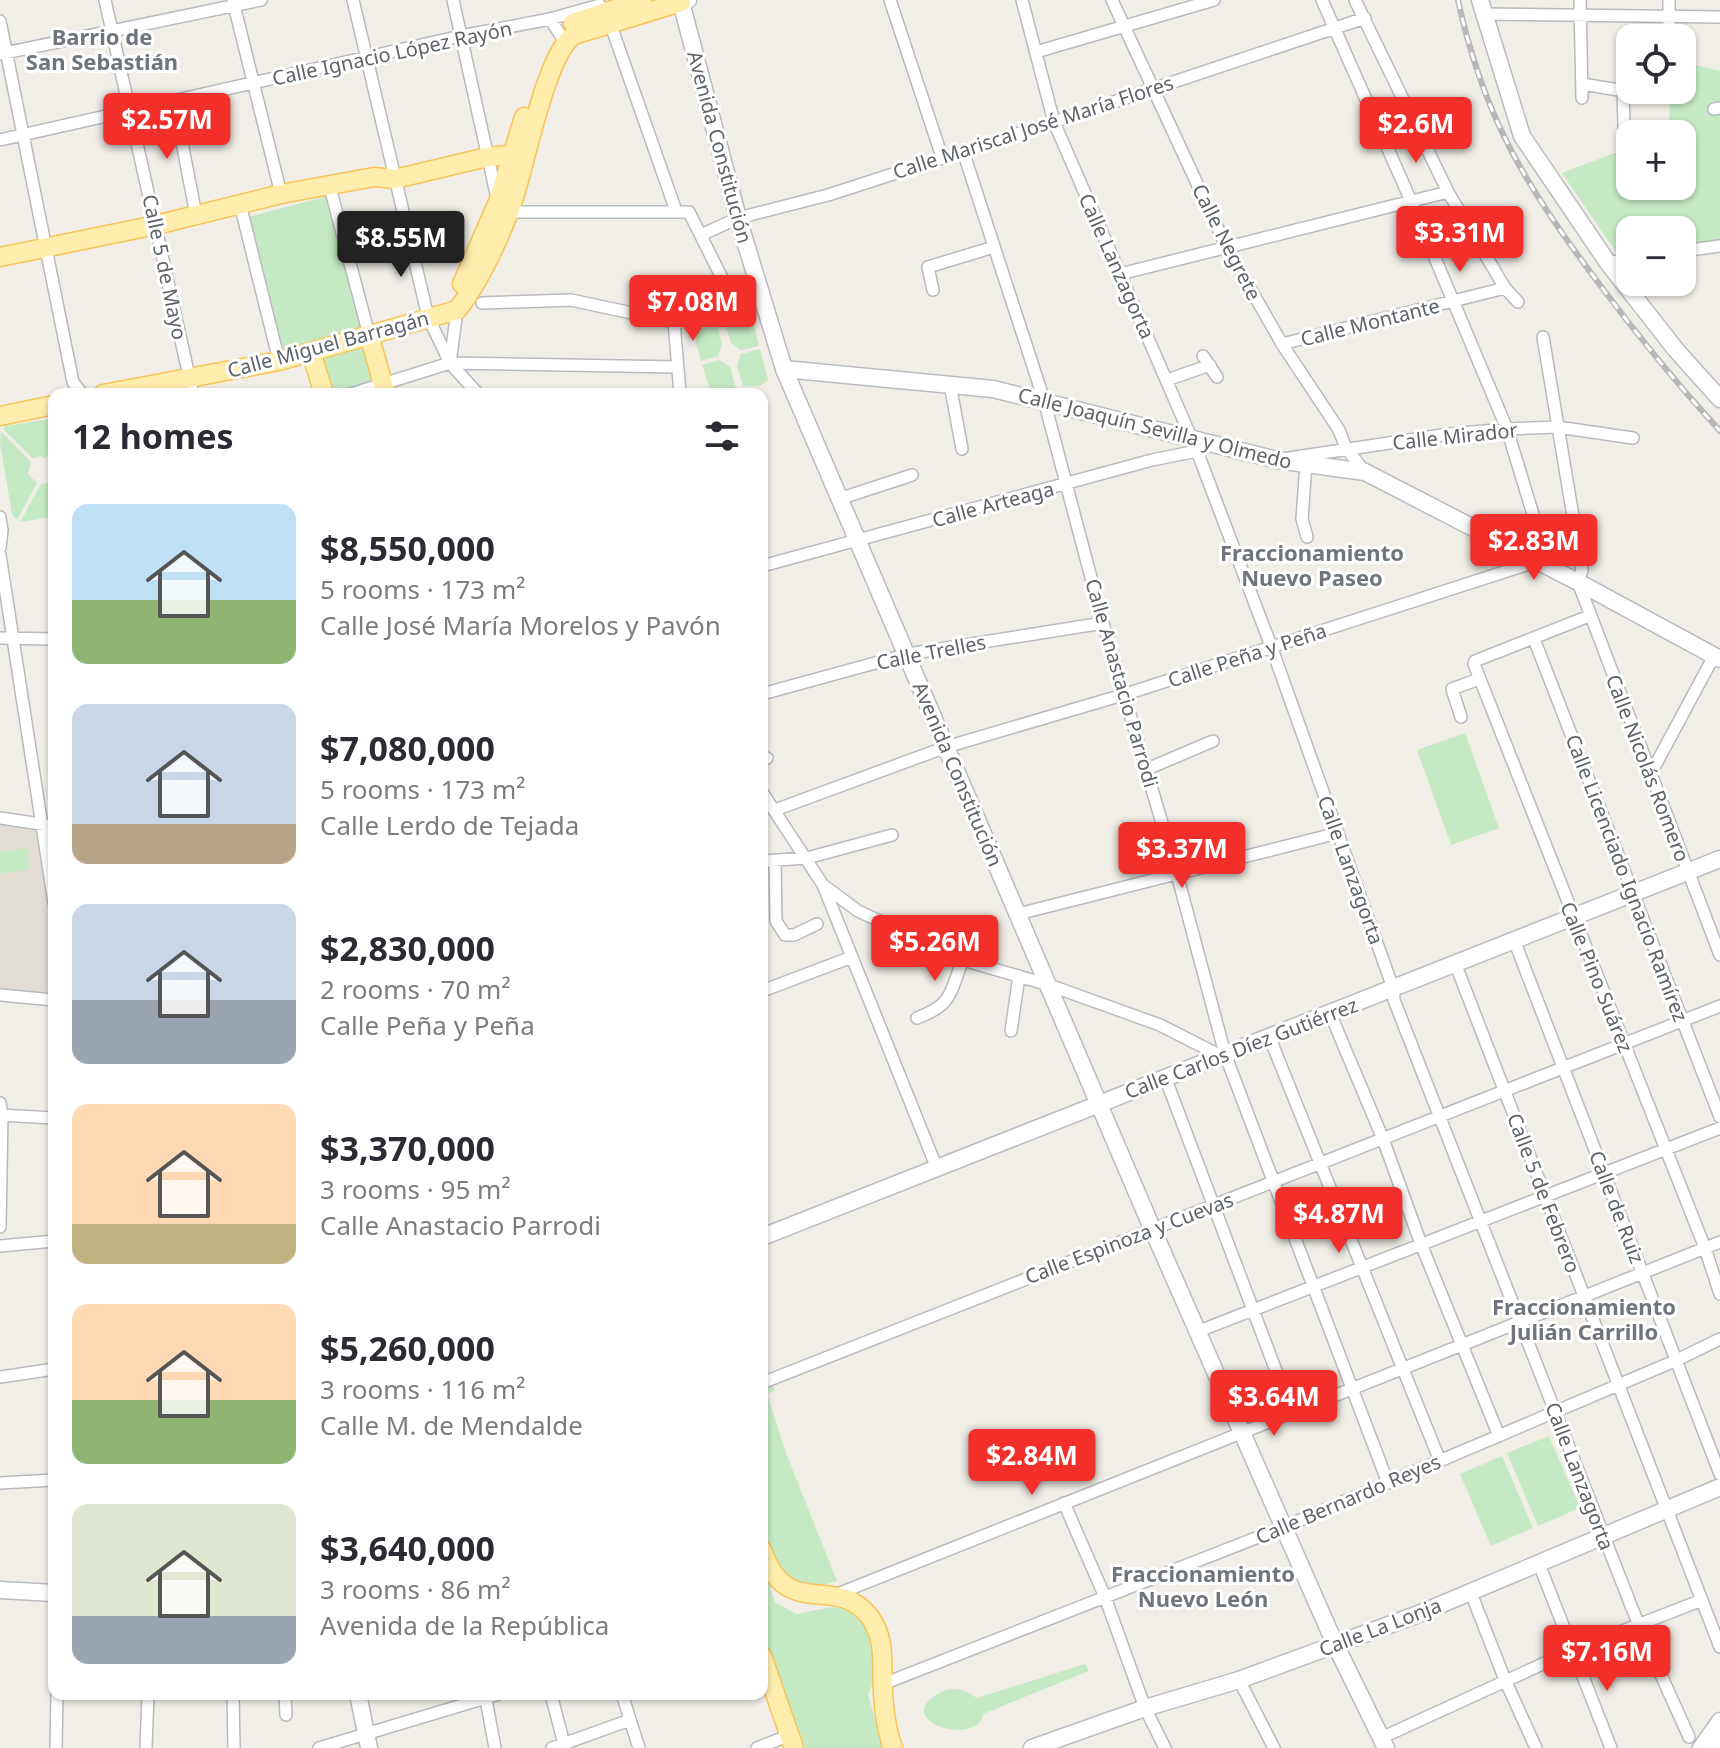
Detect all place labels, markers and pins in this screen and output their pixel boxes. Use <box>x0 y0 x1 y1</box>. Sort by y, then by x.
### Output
pin: $2.57M <box>102 93 232 161</box>
pin: $2.6M <box>1360 97 1472 165</box>
pin: $3.31M <box>1395 206 1525 274</box>
pin: $8.55M <box>336 211 466 279</box>
pin: $7.08M <box>628 275 758 343</box>
pin: $2.83M <box>1469 514 1599 582</box>
pin: $3.37M <box>1117 822 1247 890</box>
pin: $5.26M <box>870 915 1000 983</box>
pin: $4.87M <box>1274 1187 1404 1255</box>
pin: $3.64M <box>1209 1370 1339 1438</box>
pin: $2.84M <box>967 1429 1097 1497</box>
pin: $7.16M <box>1542 1625 1672 1693</box>

